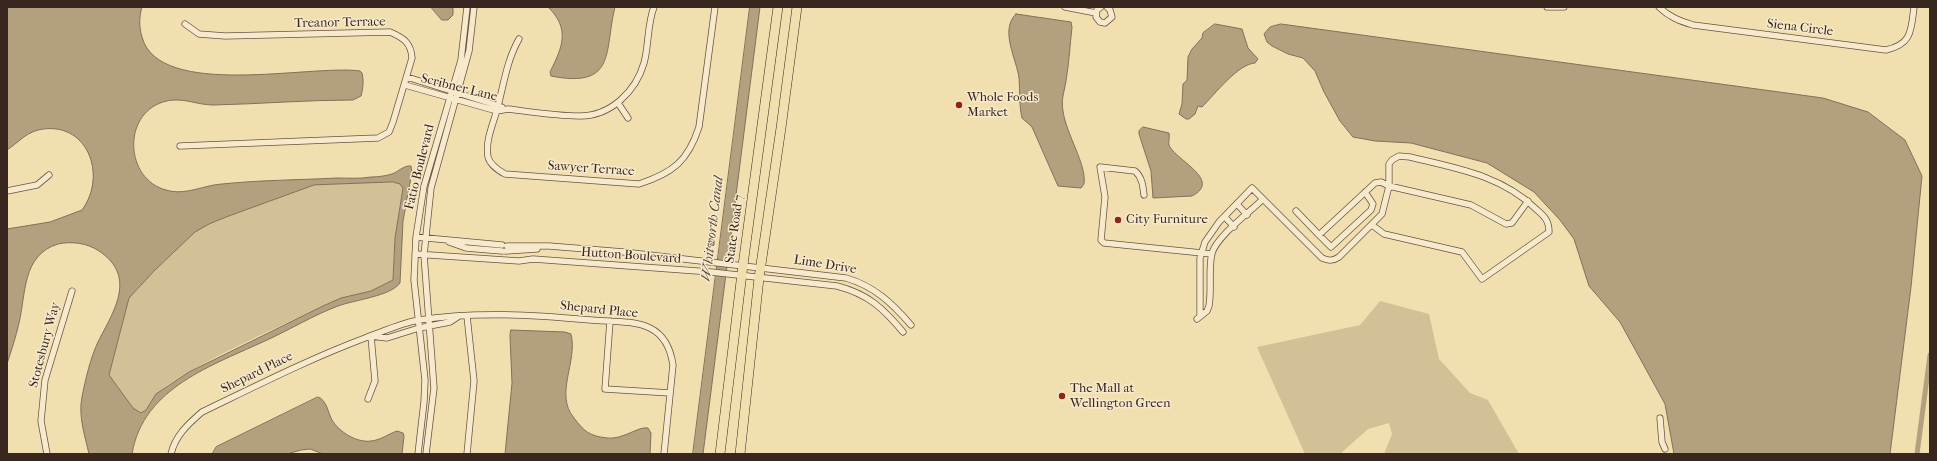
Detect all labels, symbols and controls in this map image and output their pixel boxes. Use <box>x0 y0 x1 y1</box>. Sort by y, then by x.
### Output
street label: Treanor Terrace <box>294 14 386 32</box>
street label: Siena Circle <box>1766 16 1834 40</box>
street label: Scribner Lane <box>419 71 499 105</box>
place label: Whole Foods Market <box>967 90 1038 121</box>
marker: Whole Foods Market <box>954 100 964 110</box>
street label: Fatio Boulevard <box>402 123 438 211</box>
street label: Sawyer Terrace <box>547 158 635 180</box>
water label: Whitworth Canal <box>698 176 728 282</box>
street label: State Road 7 <box>722 194 748 264</box>
place label: City Furniture <box>1126 212 1208 228</box>
marker: City Furniture <box>1113 215 1123 225</box>
street label: Hutton Boulevard <box>580 245 682 267</box>
street label: Lime Drive <box>792 252 858 278</box>
street label: Shepard Place <box>559 298 639 322</box>
street label: Stotesbury Way <box>26 301 64 389</box>
street label: Shepard Place <box>218 349 296 397</box>
place label: The Mall at Wellington Green <box>1070 381 1171 412</box>
marker: The Mall at Wellington Green <box>1057 391 1067 401</box>

